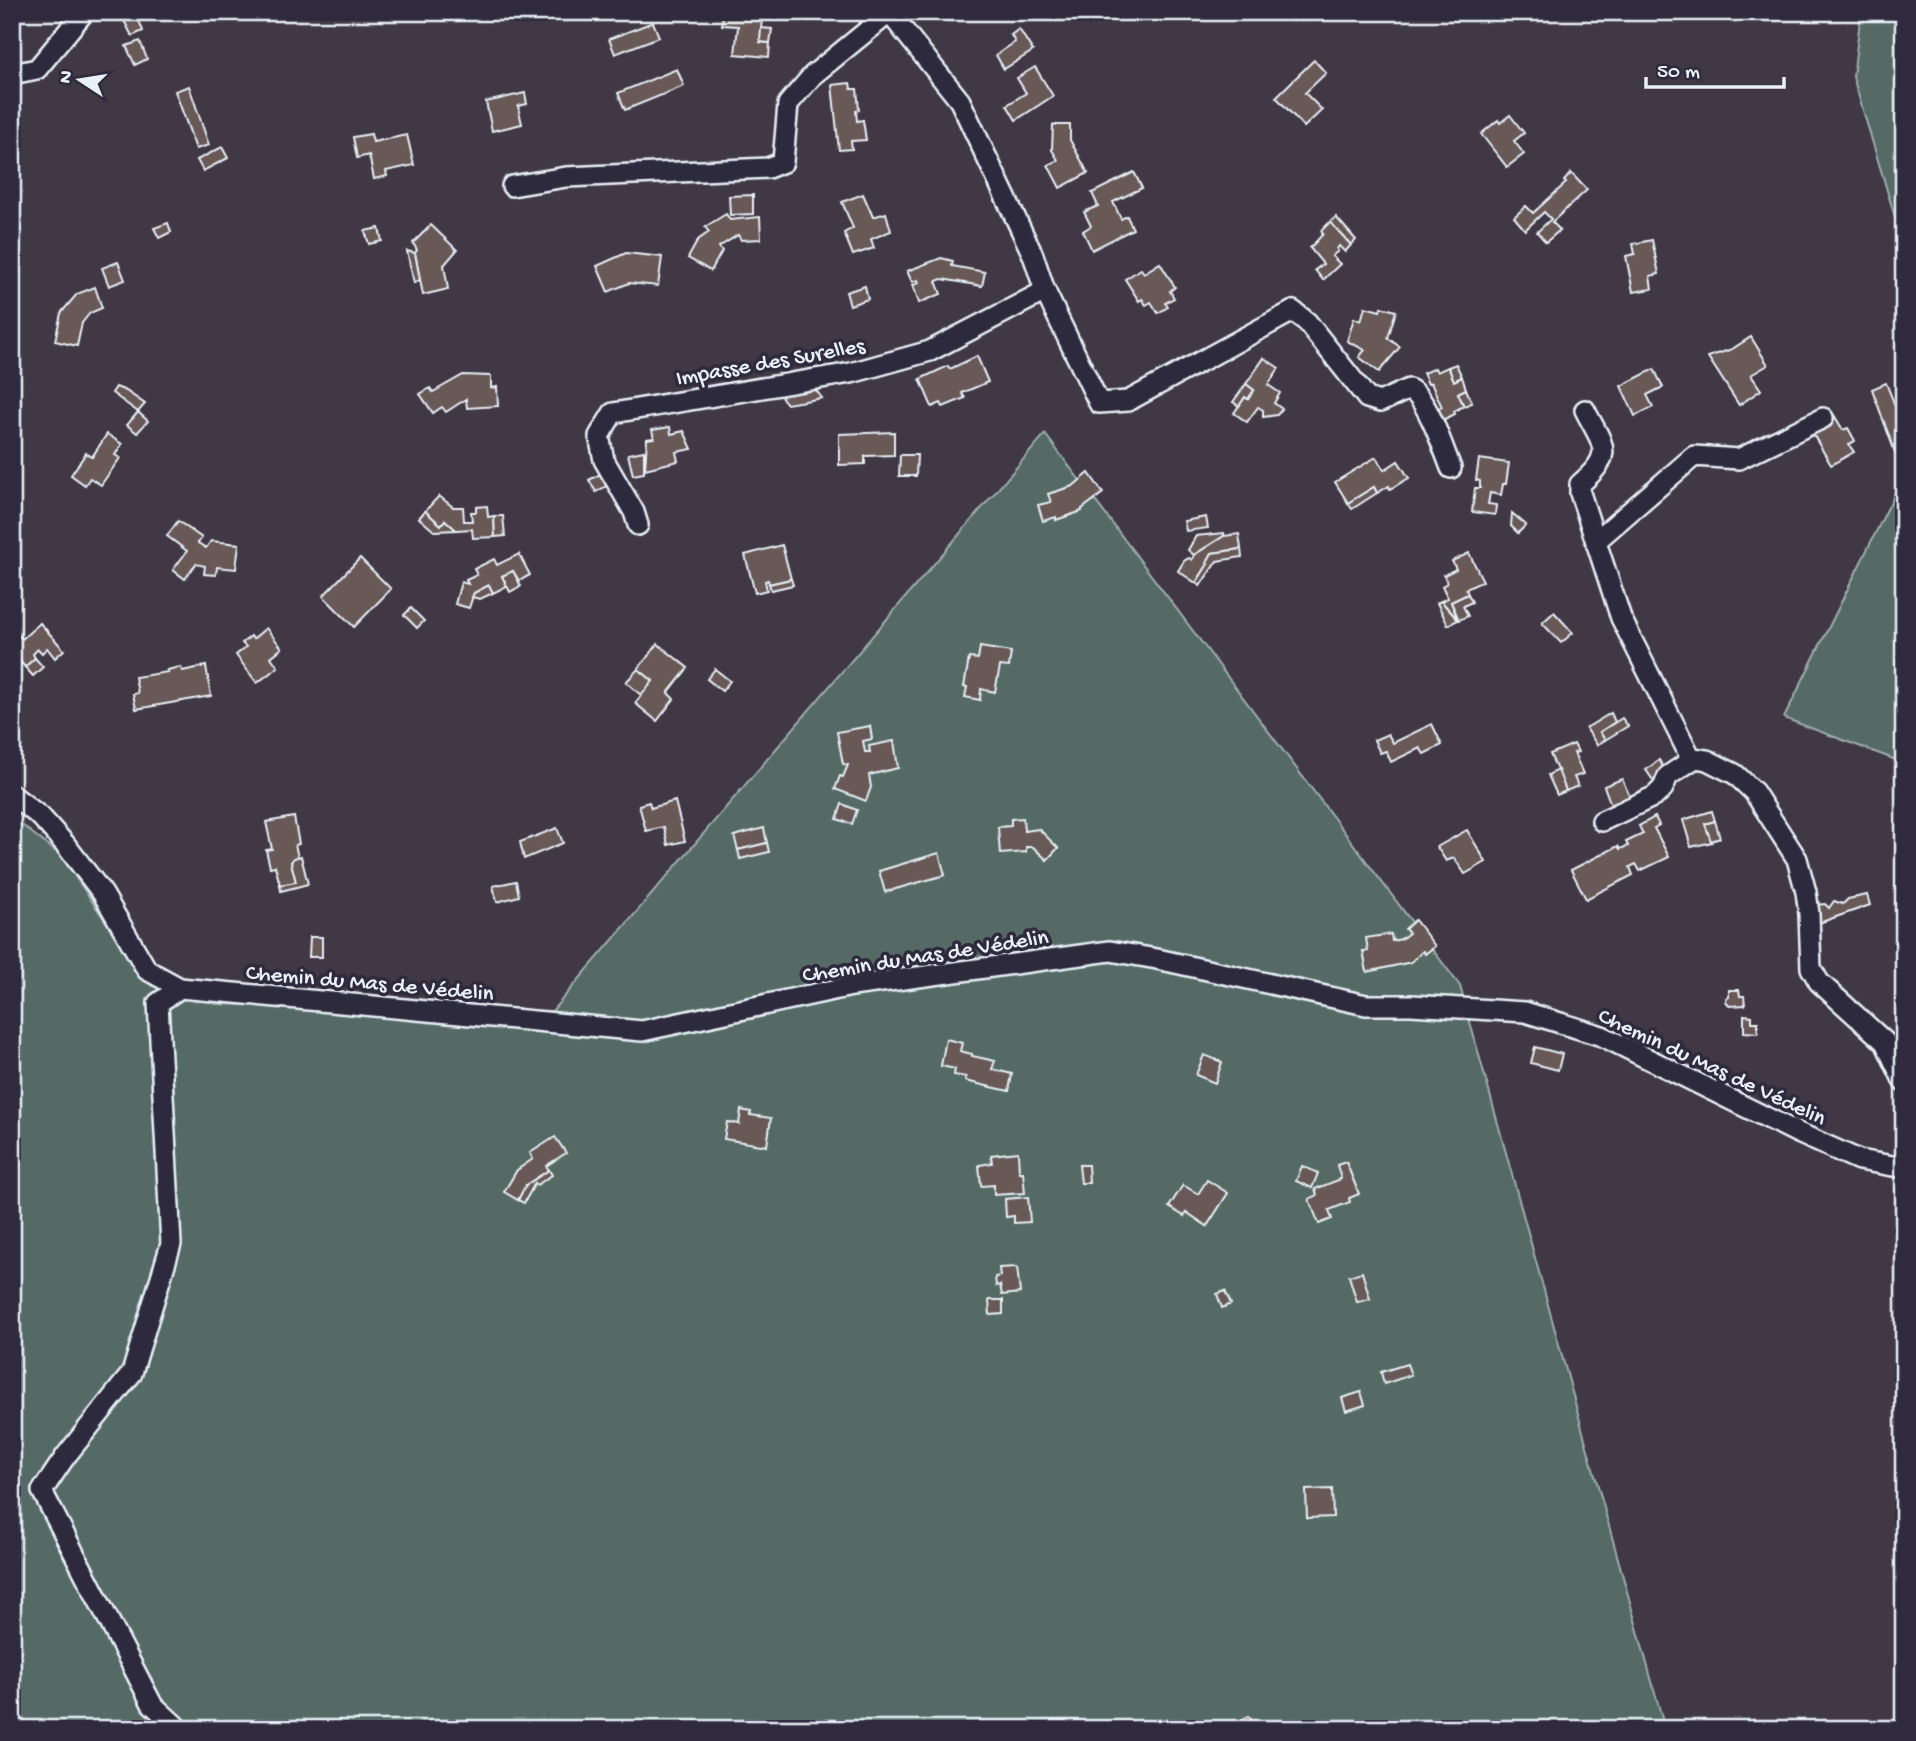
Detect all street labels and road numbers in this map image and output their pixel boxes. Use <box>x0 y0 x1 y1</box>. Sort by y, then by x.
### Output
street label: Impasse des Surelles <box>674 333 868 393</box>
street label: Chemin du Mas de Védelin <box>801 925 1050 990</box>
street label: Chemin du Mas de Védelin <box>245 960 495 1009</box>
street label: Chemin du Mas de Védelin <box>1593 1003 1830 1133</box>

